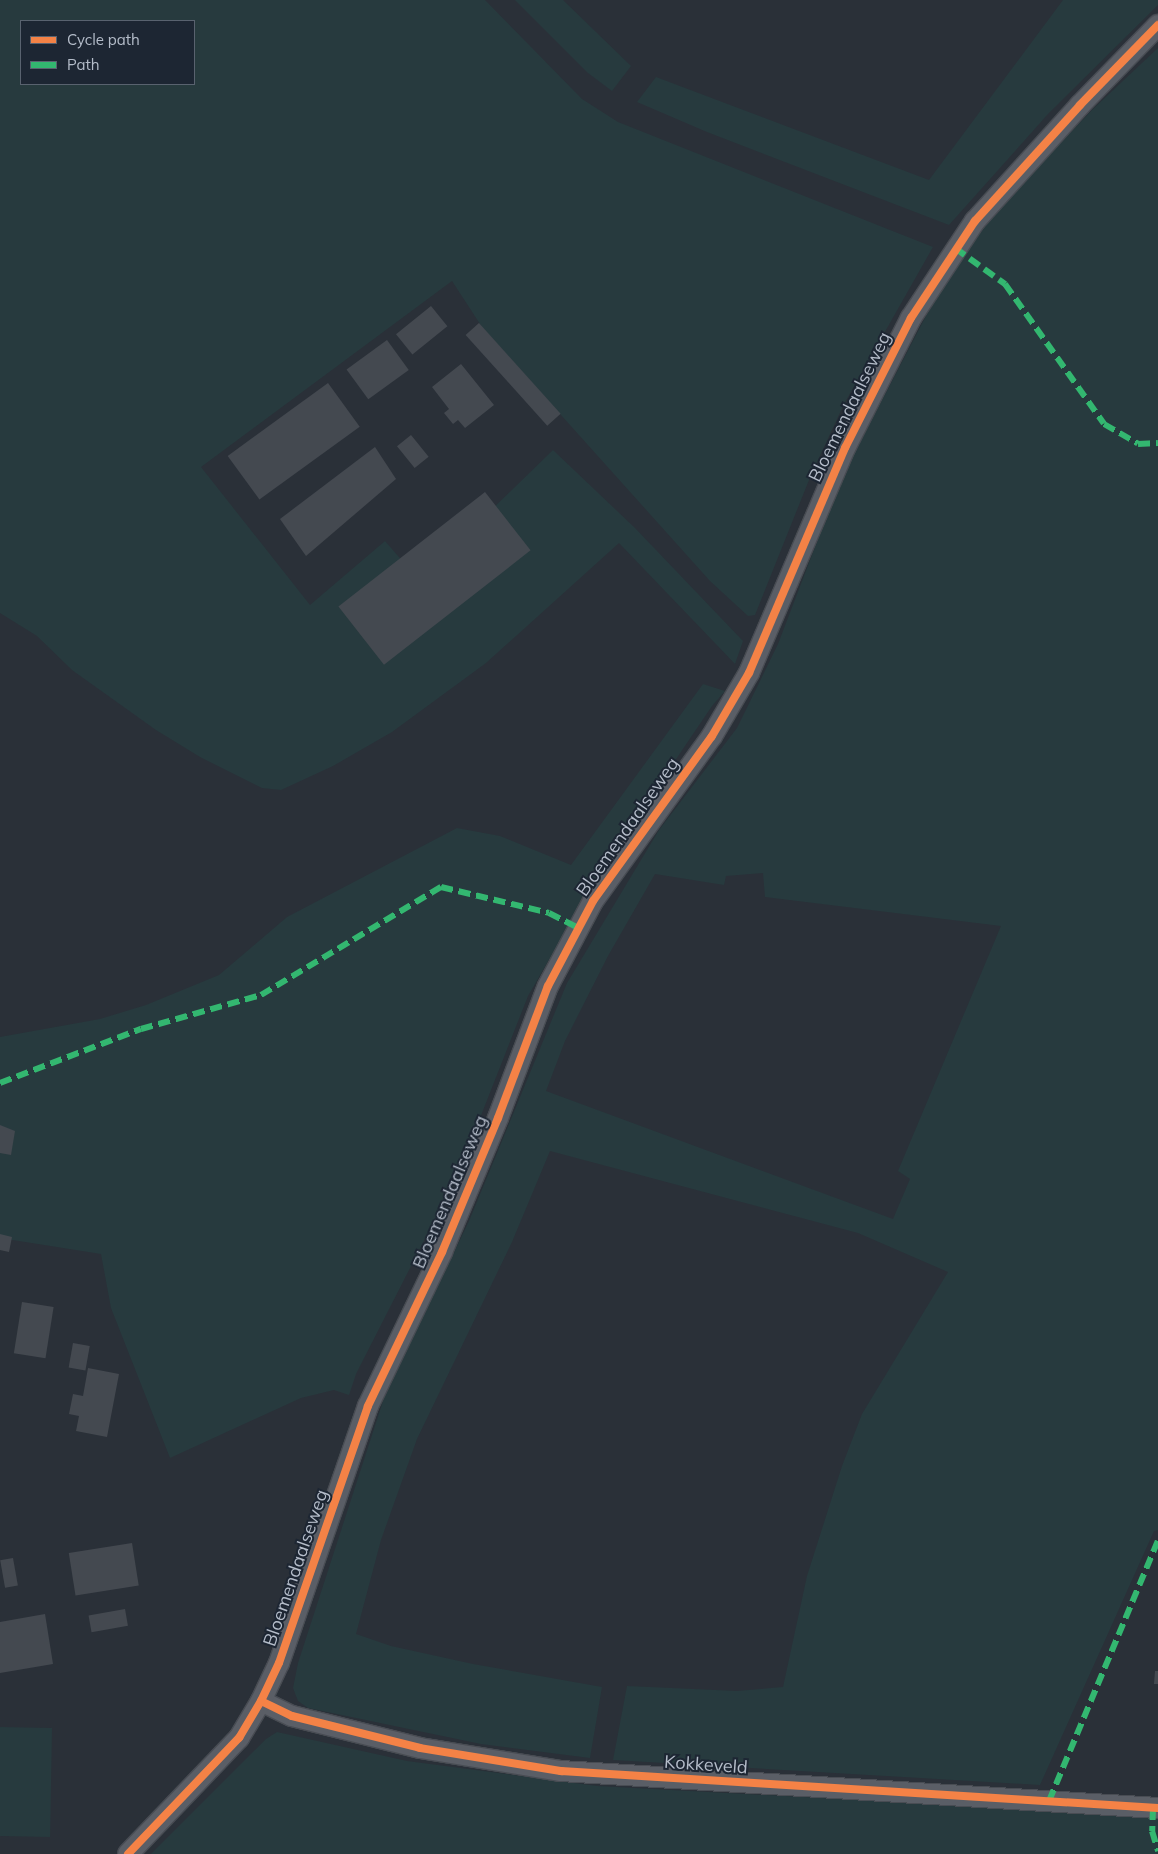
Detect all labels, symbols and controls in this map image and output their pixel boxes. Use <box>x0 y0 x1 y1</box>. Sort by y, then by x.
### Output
legend <box>20 20 195 85</box>
text: Cycle path <box>67 30 140 49</box>
text: Path <box>67 55 99 74</box>
street label: Bloemendaalseweg <box>804 328 896 486</box>
street label: Bloemendaalseweg <box>572 754 684 900</box>
street label: Bloemendaalseweg <box>408 1112 492 1272</box>
street label: Bloemendaalseweg <box>259 1487 333 1649</box>
street label: Kokkeveld <box>663 1751 749 1779</box>

